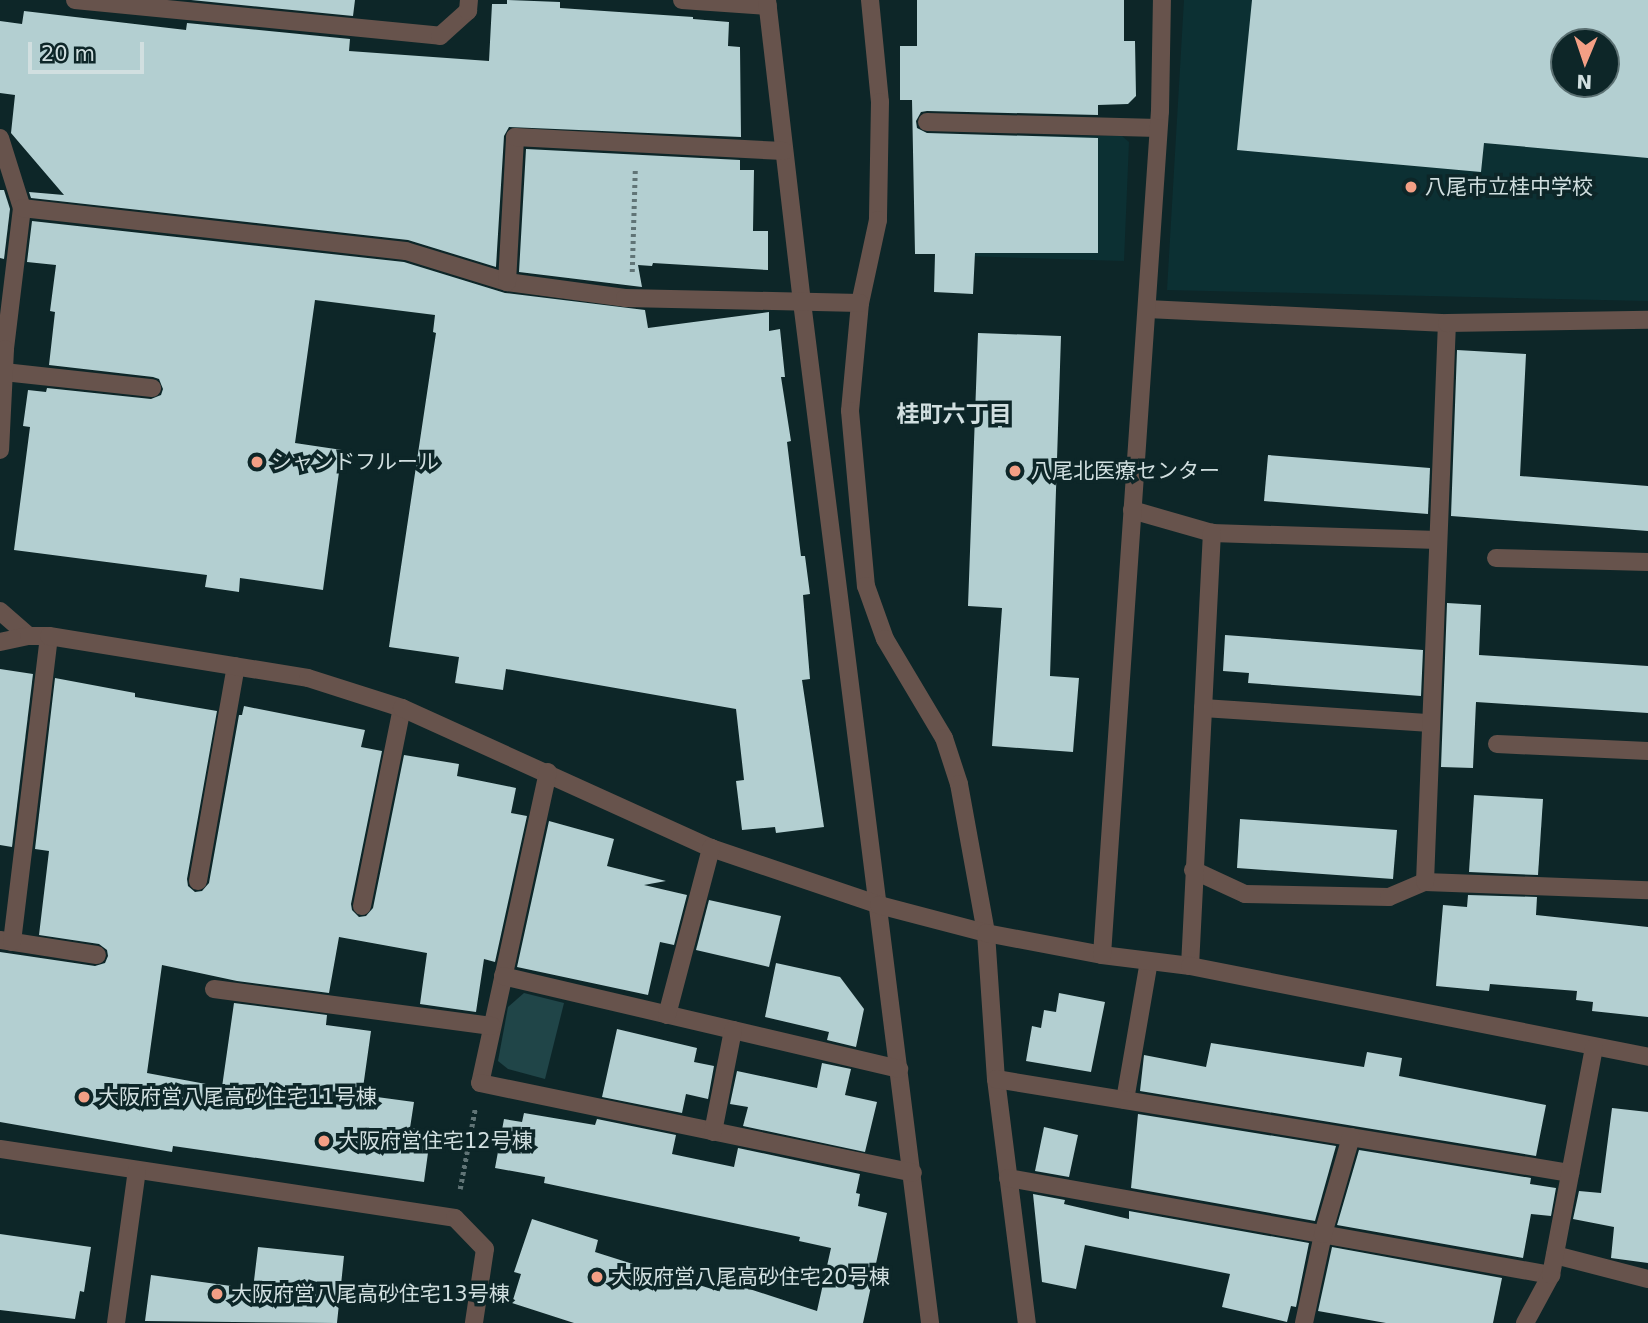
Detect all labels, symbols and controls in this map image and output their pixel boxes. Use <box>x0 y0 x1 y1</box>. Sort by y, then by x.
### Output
scale bar <box>32 28 147 72</box>
north arrow <box>1550 28 1620 98</box>
text: 20 m <box>41 42 95 66</box>
text: N <box>1576 71 1593 93</box>
place label: 八尾市立桂中学校 <box>1425 174 1593 200</box>
marker: 八尾市立桂中学校 <box>1403 179 1419 195</box>
district label: 桂町六丁目 <box>897 400 1011 428</box>
place label: シャンドフルール <box>271 449 439 475</box>
marker: シャンドフルール <box>249 454 265 470</box>
place label: 八尾北医療センター <box>1031 458 1220 484</box>
marker: 八尾北医療センター <box>1005 461 1025 481</box>
place label: 大阪府営八尾高砂住宅11号棟 <box>98 1084 377 1110</box>
marker: 大阪府営八尾高砂住宅11号棟 <box>76 1089 92 1105</box>
place label: 大阪府営住宅12号棟 <box>338 1128 533 1154</box>
marker: 大阪府営住宅12号棟 <box>316 1133 332 1149</box>
place label: 大阪府営八尾高砂住宅20号棟 <box>611 1264 890 1290</box>
marker: 大阪府営八尾高砂住宅20号棟 <box>589 1269 605 1285</box>
place label: 大阪府営八尾高砂住宅13号棟 <box>231 1281 510 1307</box>
marker: 大阪府営八尾高砂住宅13号棟 <box>209 1286 225 1302</box>

